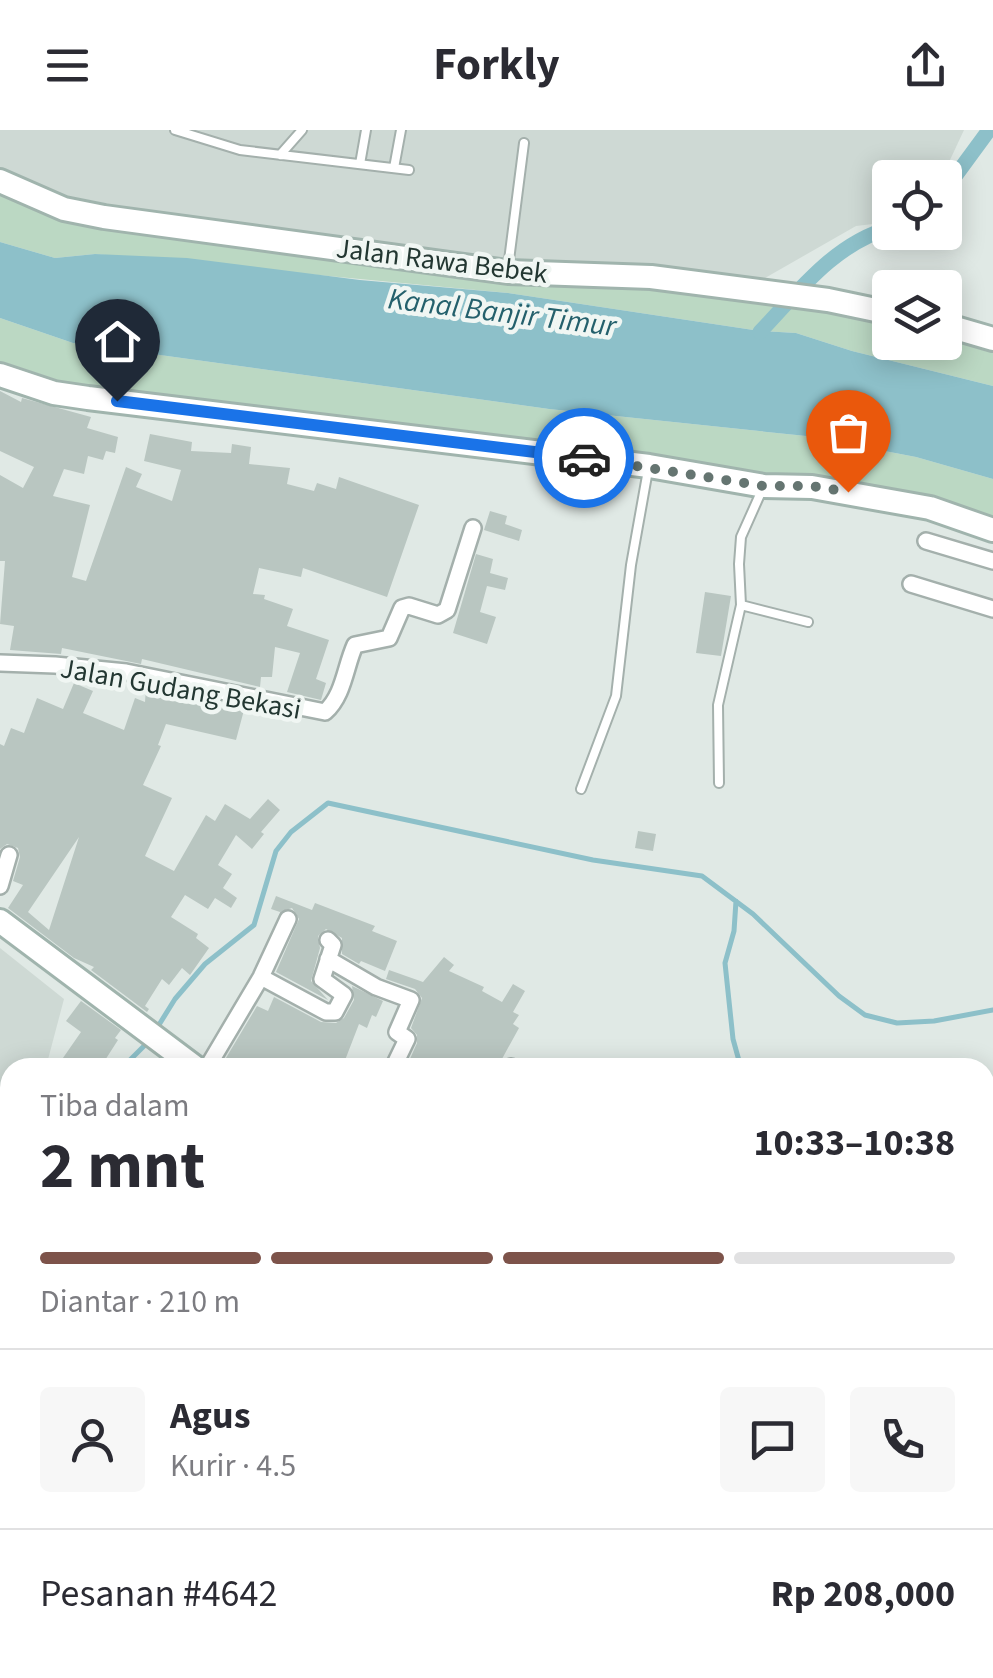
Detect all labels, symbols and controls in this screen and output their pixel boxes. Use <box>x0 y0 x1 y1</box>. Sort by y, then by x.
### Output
text: Forkly <box>433 33 560 97</box>
icon: menu <box>40 38 95 93</box>
icon: share <box>898 38 953 93</box>
map controls <box>872 160 962 360</box>
button: locate <box>872 160 962 250</box>
street label: Jalan Rawa Bebek <box>334 228 550 294</box>
button: layers <box>872 270 962 360</box>
water label: Kanal Banjir Timur <box>385 277 620 348</box>
pin <box>75 299 160 402</box>
icon: home <box>90 314 145 369</box>
pin <box>806 390 891 493</box>
icon: bag <box>821 405 876 460</box>
courier <box>534 408 634 508</box>
icon: car <box>557 431 612 486</box>
street label: Jalan Gudang Bekasi <box>57 648 304 730</box>
text: Tiba dalam <box>40 1083 190 1129</box>
text: 10:33–10:38 <box>753 1116 955 1170</box>
text: 2 mnt <box>40 1120 205 1213</box>
text: Diantar · 210 m <box>40 1279 240 1325</box>
button: person <box>40 1387 145 1492</box>
button: chat <box>720 1387 825 1492</box>
button: phone <box>850 1387 955 1492</box>
text: Agus <box>170 1389 250 1443</box>
text: Kurir · 4.5 <box>170 1443 296 1489</box>
text: Pesanan #4642 <box>40 1567 277 1621</box>
text: Rp 208,000 <box>771 1567 955 1621</box>

